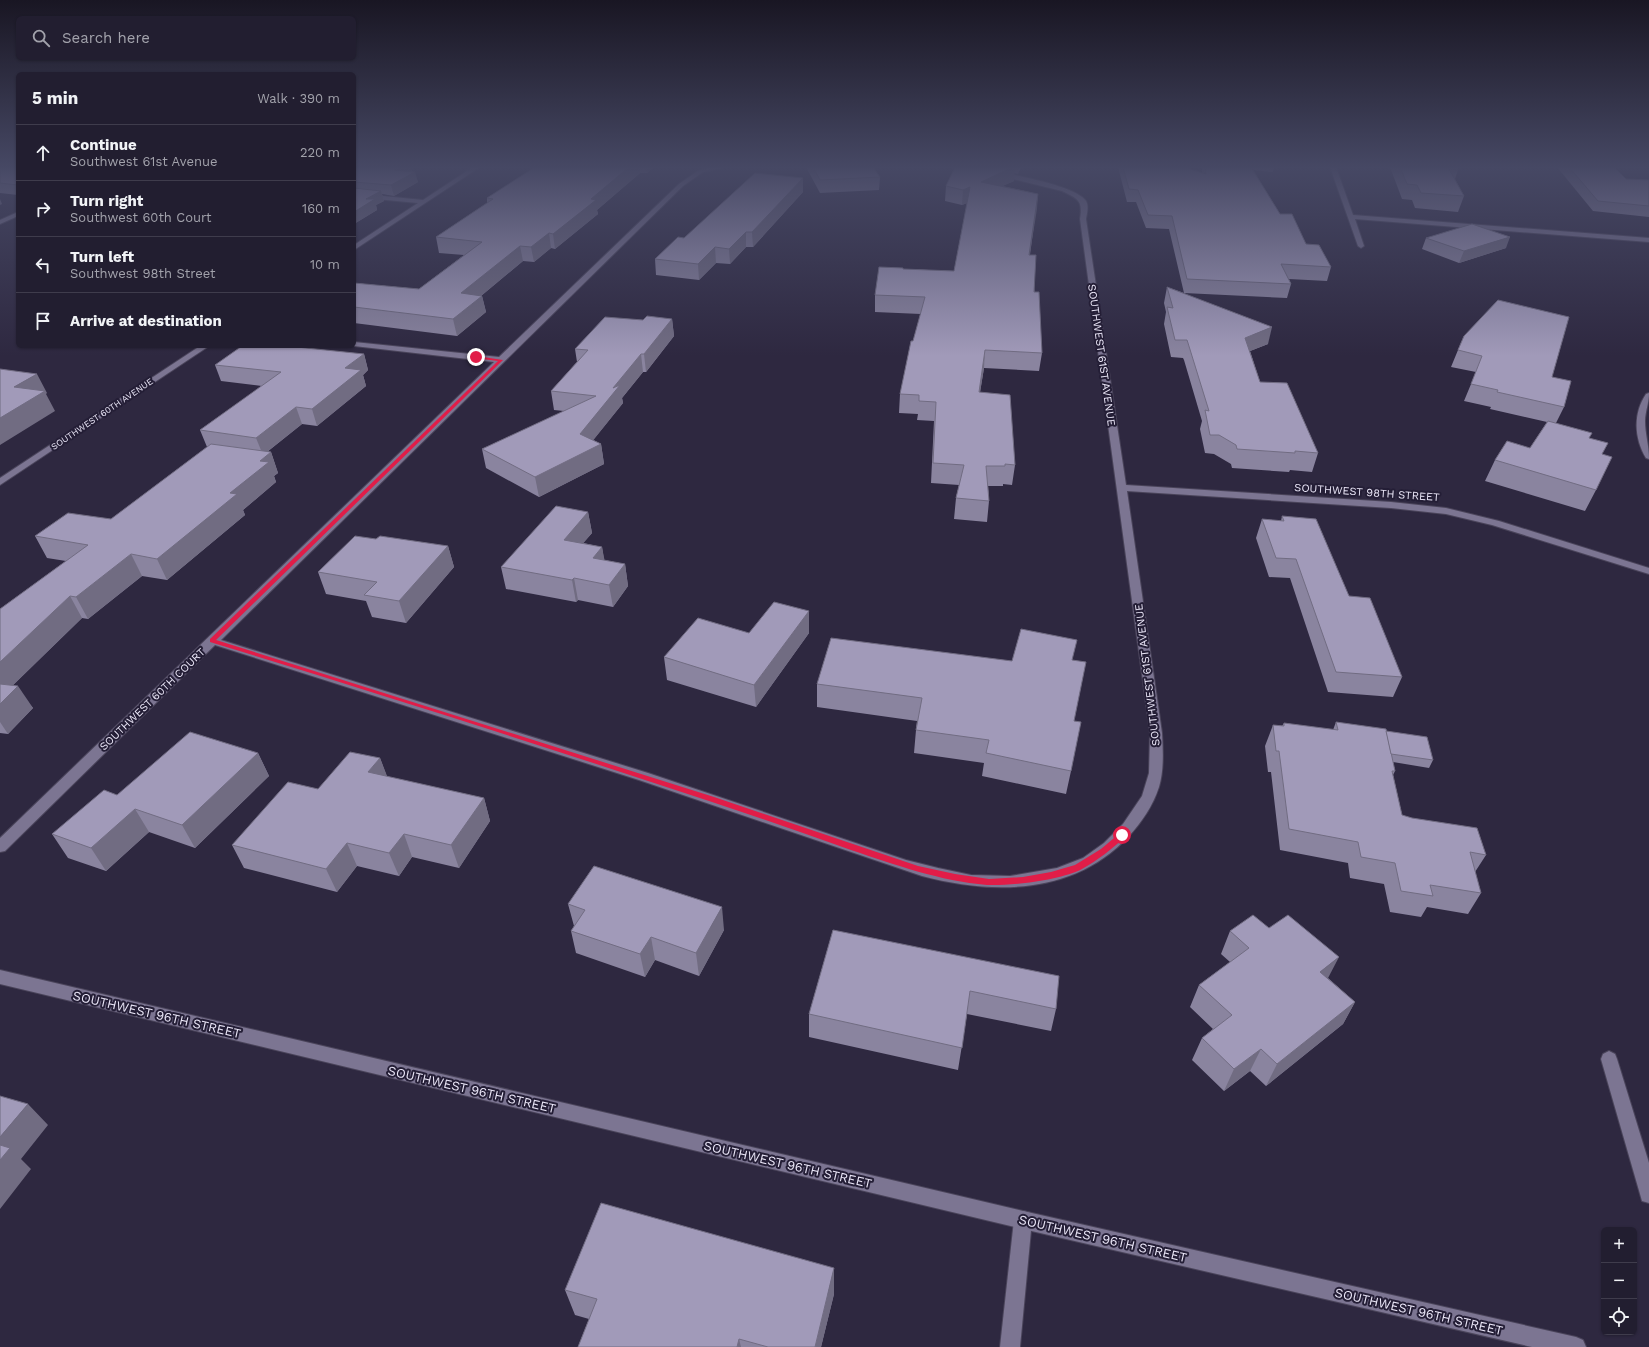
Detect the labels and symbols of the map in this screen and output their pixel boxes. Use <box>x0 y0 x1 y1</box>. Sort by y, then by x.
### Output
street label: SOUTHWEST 61ST AVENUE <box>1085 283 1118 427</box>
route end <box>467 348 485 366</box>
street label: SOUTHWEST 60TH AVENUE <box>49 376 155 452</box>
street label: SOUTHWEST 98TH STREET <box>1294 481 1440 504</box>
street label: SOUTHWEST 61ST AVENUE <box>1132 603 1163 747</box>
street label: SOUTHWEST 60TH COURT <box>97 645 208 753</box>
route start <box>1113 826 1131 844</box>
street label: SOUTHWEST 96TH STREET <box>71 988 242 1041</box>
street label: SOUTHWEST 96TH STREET <box>386 1063 557 1116</box>
street label: SOUTHWEST 96TH STREET <box>702 1138 873 1191</box>
street label: SOUTHWEST 96TH STREET <box>1017 1212 1188 1265</box>
street label: SOUTHWEST 96TH STREET <box>1333 1285 1504 1338</box>

